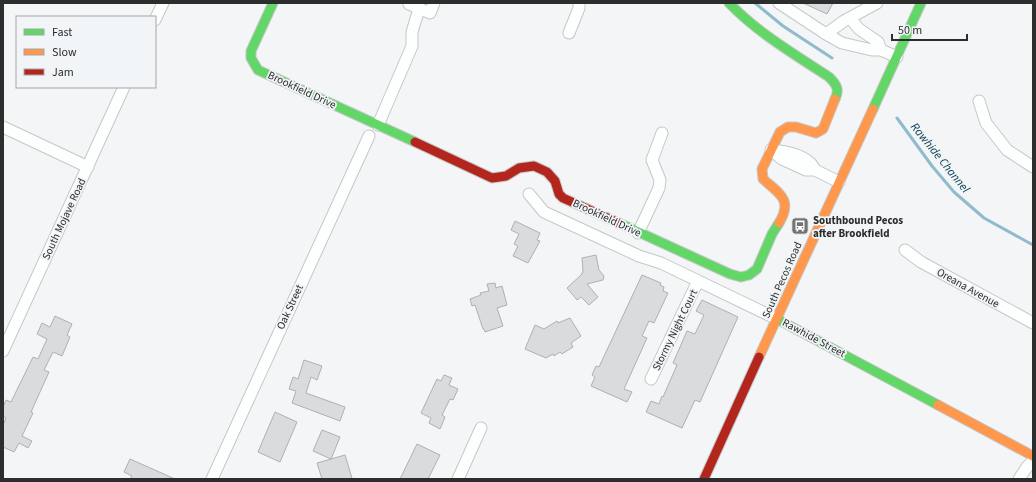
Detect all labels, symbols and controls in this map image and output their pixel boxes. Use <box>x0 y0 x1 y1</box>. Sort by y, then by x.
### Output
legend <box>16 16 156 88</box>
scale bar <box>892 16 967 42</box>
text: 50 m <box>898 22 922 39</box>
text: Fast <box>52 24 72 41</box>
text: Slow <box>52 44 77 61</box>
text: Jam <box>52 64 74 81</box>
street label: Brookfield Drive <box>265 68 339 113</box>
water label: Rawhide Channel <box>906 119 974 197</box>
street label: South Mojave Road <box>39 176 89 262</box>
street label: Brookfield Drive <box>570 196 644 241</box>
place label: Southbound Pecos after Brookfield <box>813 213 903 241</box>
bus stop icon: Southbound Pecos after Brookfield <box>790 216 810 236</box>
street label: South Pecos Road <box>758 239 806 321</box>
street label: Oreana Avenue <box>934 265 1003 312</box>
street label: Oak Street <box>273 282 307 332</box>
street label: Stormy Night Court <box>649 287 701 373</box>
street label: Rawhide Street <box>780 315 849 361</box>

